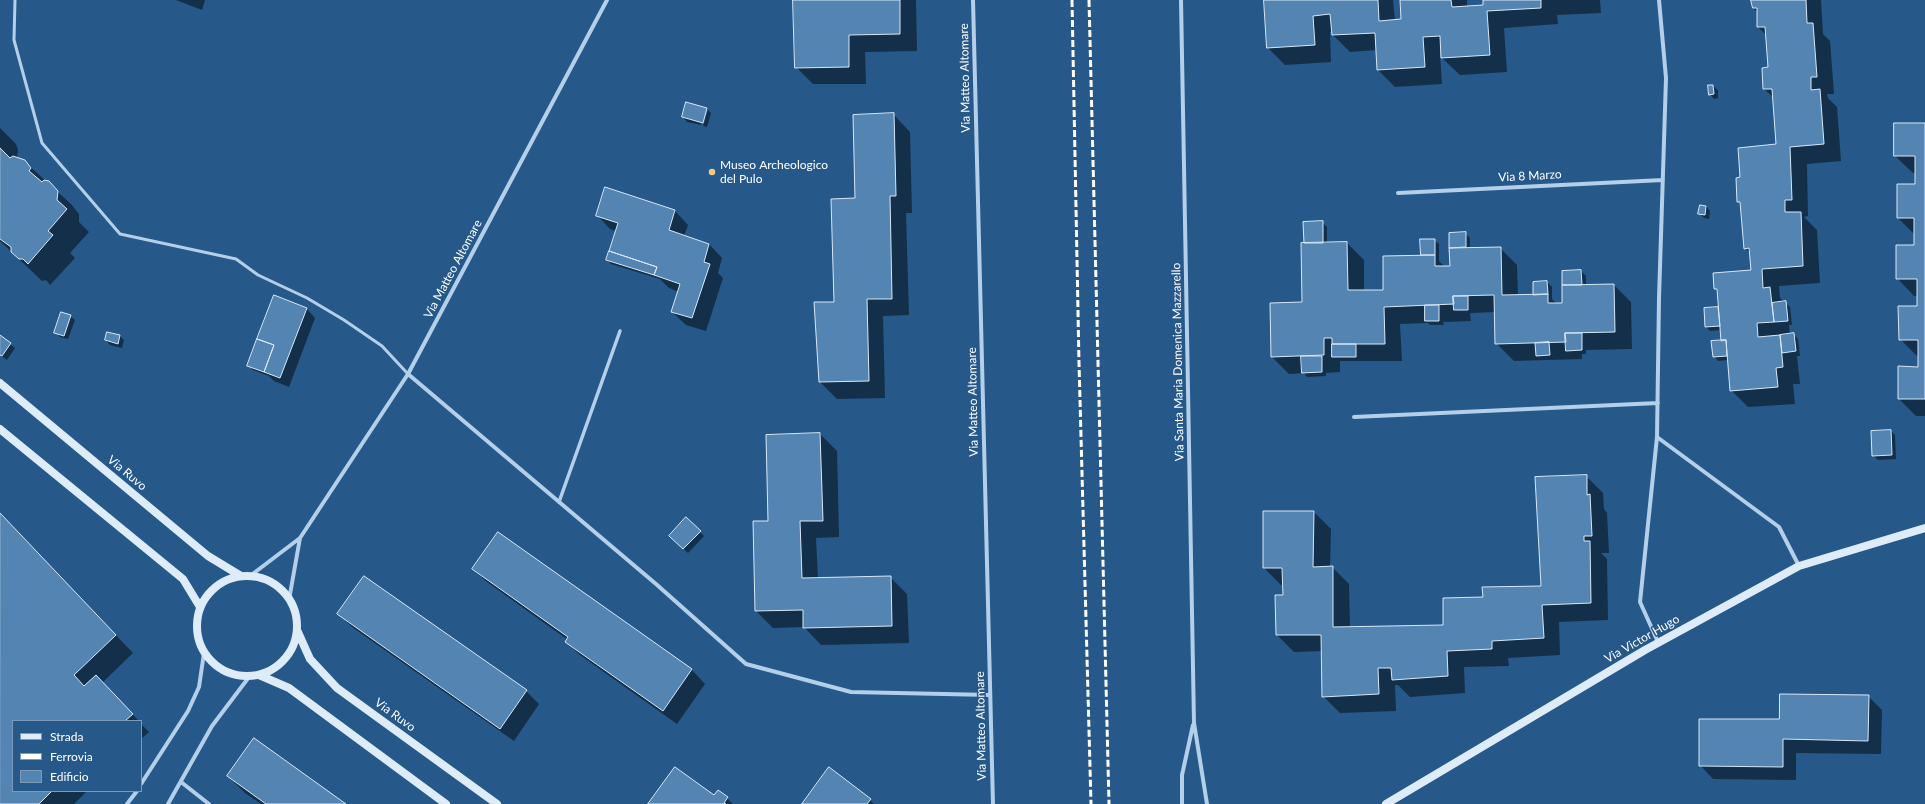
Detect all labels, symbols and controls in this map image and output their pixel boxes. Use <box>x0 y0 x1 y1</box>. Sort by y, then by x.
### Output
street label: Via Matteo Altomare <box>957 23 973 133</box>
place label: Museo Archeologico del Pulo <box>720 158 828 186</box>
marker: Museo Archeologico del Pulo <box>707 167 717 177</box>
street label: Via 8 Marzo <box>1498 167 1562 185</box>
street label: Via Matteo Altomare <box>421 217 485 321</box>
street label: Via Santa Maria Domenica Mazzarello <box>1169 263 1187 461</box>
street label: Via Matteo Altomare <box>965 347 981 457</box>
street label: Via Ruvo <box>104 452 150 494</box>
street label: Via Victor Hugo <box>1602 612 1682 666</box>
street label: Via Matteo Altomare <box>973 671 989 781</box>
street label: Via Ruvo <box>372 695 418 735</box>
legend <box>12 720 142 792</box>
text: Strada <box>50 729 83 744</box>
text: Ferrovia <box>50 749 93 764</box>
text: Edificio <box>50 769 89 784</box>

